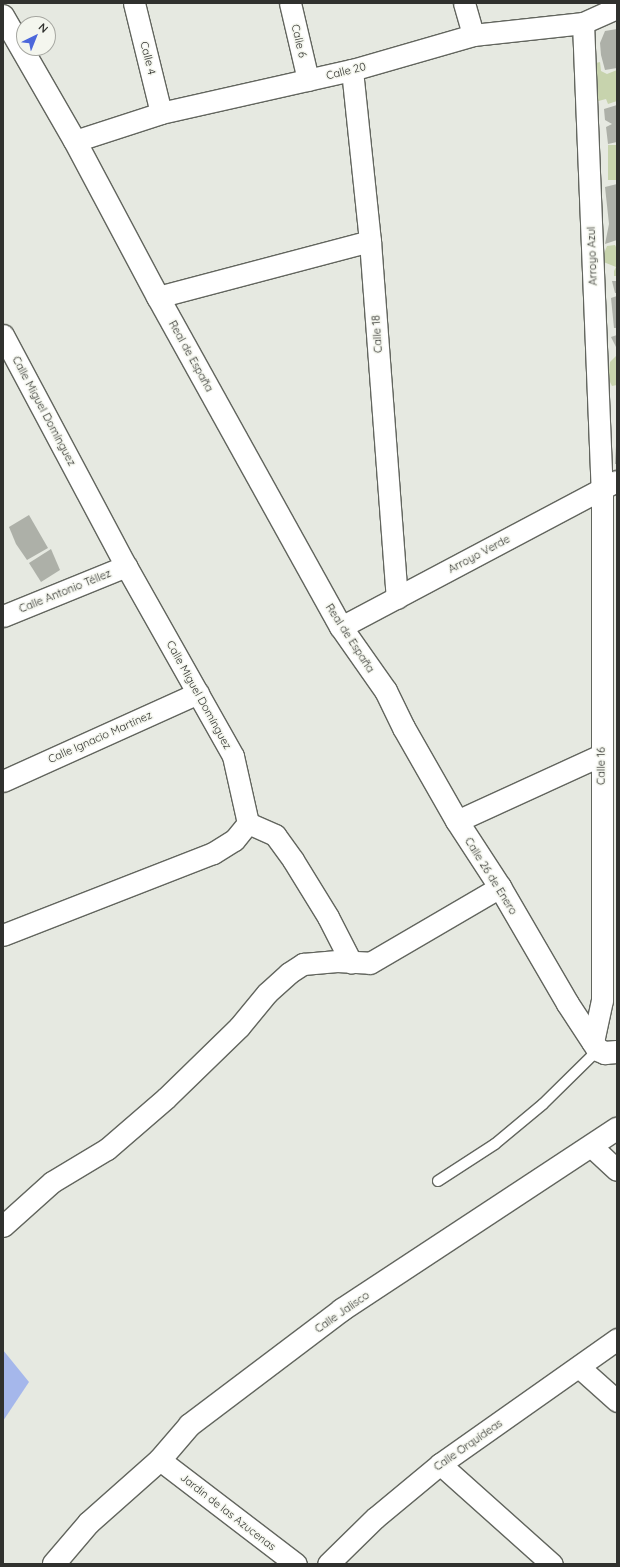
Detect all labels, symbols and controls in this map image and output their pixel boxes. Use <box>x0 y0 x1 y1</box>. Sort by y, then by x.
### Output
north arrow <box>16 16 56 56</box>
text: N <box>36 20 51 36</box>
street label: Calle 6 <box>289 23 309 59</box>
street label: Calle 4 <box>138 40 158 76</box>
street label: Calle 20 <box>325 60 367 82</box>
street label: Arroyo Azul <box>584 226 600 286</box>
street label: Calle 18 <box>369 315 385 353</box>
street label: Real de España <box>166 318 216 394</box>
street label: Calle Miguel Domínguez <box>9 354 79 468</box>
street label: Arroyo Verde <box>446 532 512 576</box>
street label: Calle Antonio Téllez <box>17 566 113 616</box>
street label: Real de España <box>323 601 377 675</box>
street label: Calle Miguel Domínguez <box>164 638 234 752</box>
street label: Calle Ignacio Martínez <box>46 708 154 766</box>
street label: Calle 16 <box>594 747 608 785</box>
street label: Calle 26 de Enero <box>462 835 520 917</box>
street label: Calle Jalisco <box>312 1288 372 1336</box>
street label: Calle Orquídeas <box>431 1417 505 1473</box>
street label: Jardin de las Azucenas <box>178 1471 278 1553</box>

